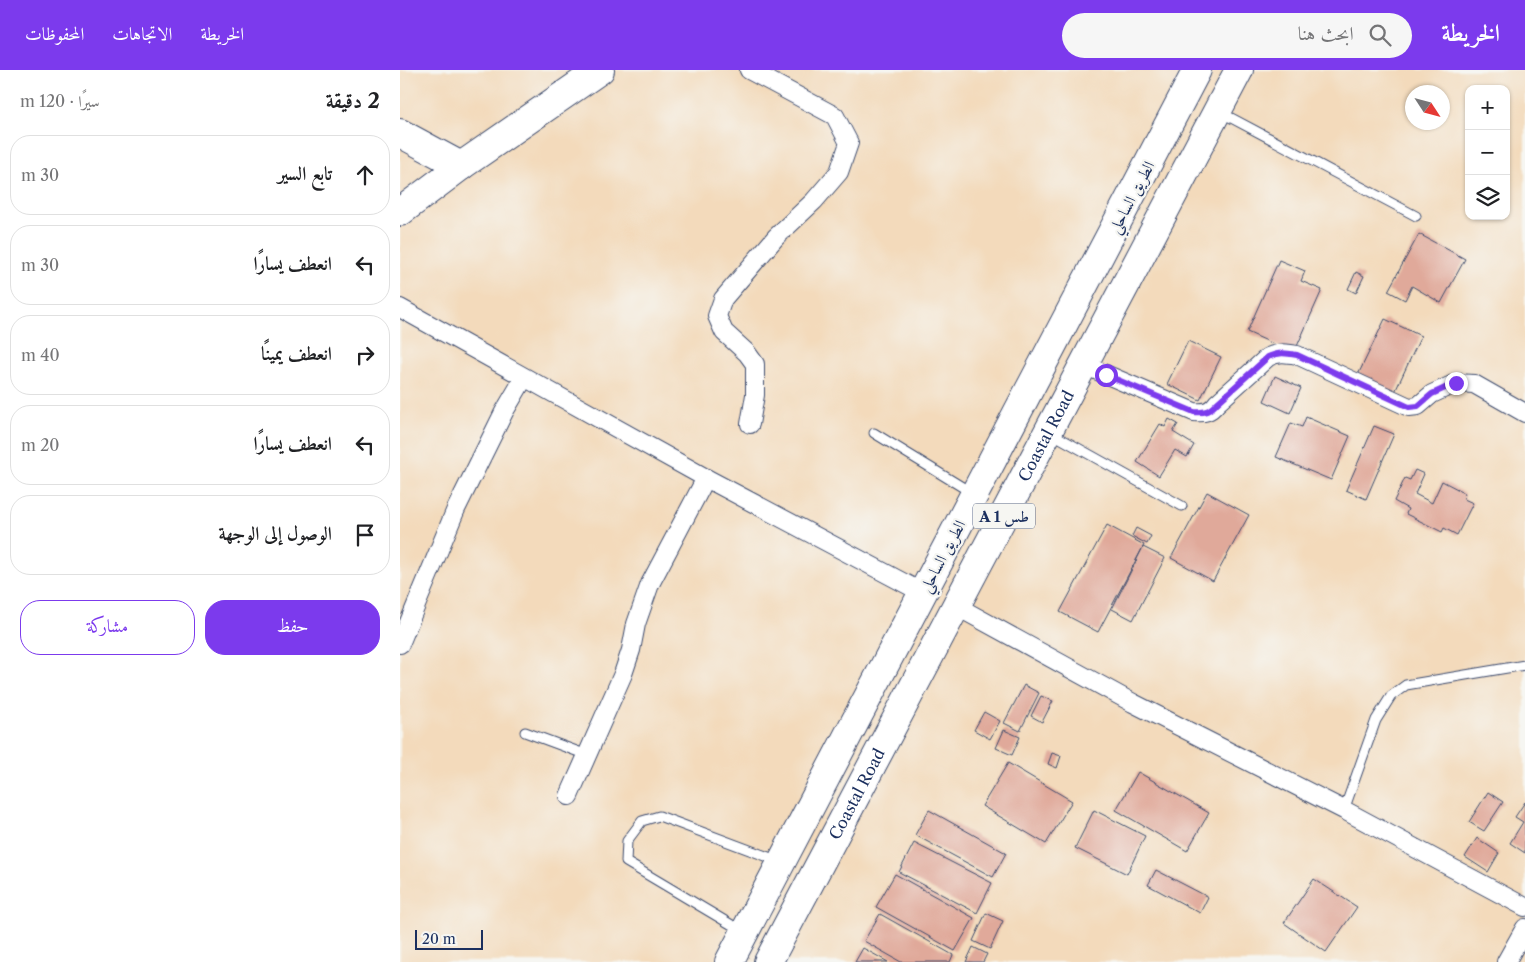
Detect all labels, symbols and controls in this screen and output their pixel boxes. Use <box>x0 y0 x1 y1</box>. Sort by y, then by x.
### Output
search box <box>1062 13 1412 58</box>
text: الخريطة <box>1442 18 1500 47</box>
icon: search <box>1366 21 1394 49</box>
text: ابحث هنا <box>1298 22 1354 45</box>
text: المحفوظات <box>25 23 84 45</box>
text: الاتجاهات <box>112 23 172 45</box>
text: الخريطة <box>200 23 244 45</box>
north arrow <box>1405 85 1450 130</box>
map controls <box>1465 85 1510 220</box>
button: + <box>1465 85 1510 130</box>
text: 2 دقيقة <box>326 88 380 113</box>
text: سيرًا · 120 m <box>20 91 100 111</box>
button: − <box>1465 130 1510 175</box>
street label: الطريق الساحلي <box>1104 157 1164 239</box>
icon: ahead <box>351 161 379 189</box>
text: تابع السير <box>278 162 332 185</box>
text: 30 m <box>21 165 59 185</box>
button: layers <box>1465 175 1510 220</box>
icon: left <box>351 251 379 279</box>
text: انعطف يسارًا <box>253 252 332 275</box>
text: 30 m <box>21 255 59 275</box>
icon: right <box>351 341 379 369</box>
text: انعطف يمينًا <box>261 342 332 365</box>
text: 40 m <box>21 345 60 365</box>
route start <box>1095 364 1118 387</box>
route end <box>1445 372 1468 395</box>
street label: Coastal Road <box>1014 387 1078 485</box>
icon: left <box>351 431 379 459</box>
text: انعطف يسارًا <box>253 432 332 455</box>
text: 20 m <box>21 435 60 455</box>
road number: A 1 طس <box>973 504 1035 528</box>
street label: الطريق الساحلي <box>915 516 975 598</box>
icon: arrive <box>351 521 379 549</box>
text: الوصول إلى الوجهة <box>218 522 332 545</box>
button: مشاركة <box>20 600 195 655</box>
button: حفظ <box>205 600 380 655</box>
street label: Coastal Road <box>824 745 889 843</box>
scale bar <box>415 927 482 950</box>
text: 20 m <box>422 930 456 948</box>

